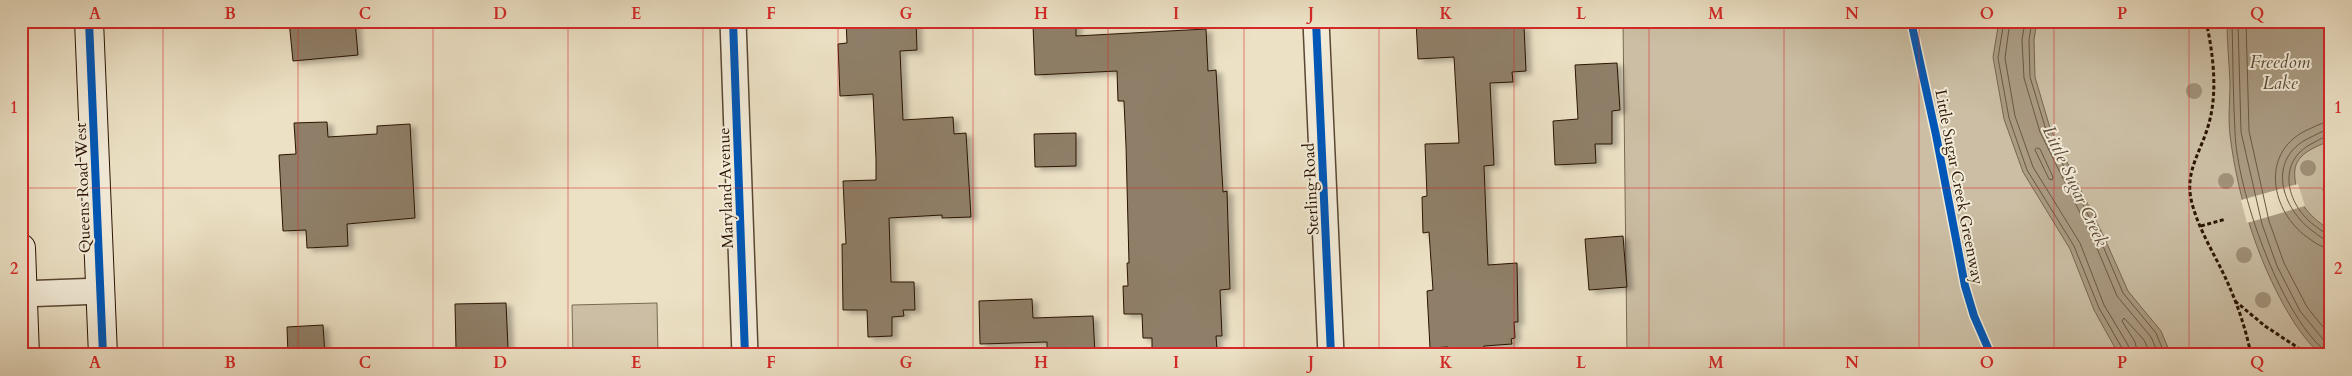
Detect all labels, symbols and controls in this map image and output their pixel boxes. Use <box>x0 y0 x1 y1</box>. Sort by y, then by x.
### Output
text: A <box>89 3 101 25</box>
text: B <box>224 3 236 25</box>
text: C <box>359 3 371 25</box>
text: D <box>493 3 507 25</box>
text: E <box>631 3 641 25</box>
text: F <box>766 3 776 25</box>
text: G <box>899 3 913 25</box>
text: H <box>1034 3 1048 25</box>
text: I <box>1173 3 1179 25</box>
text: J <box>1306 3 1314 25</box>
text: K <box>1440 3 1453 25</box>
text: L <box>1576 3 1587 25</box>
text: M <box>1708 3 1724 25</box>
text: N <box>1845 3 1859 25</box>
text: O <box>1980 3 1994 25</box>
text: P <box>2117 3 2127 25</box>
text: Q <box>2250 3 2264 25</box>
water label: Freedom Lake <box>2250 50 2311 96</box>
street label: Little Sugar Creek Greenway <box>1929 87 1989 287</box>
text: 1 <box>10 97 18 119</box>
text: 1 <box>2334 97 2342 119</box>
street label: Queens Road West <box>70 122 96 254</box>
water label: Little Sugar Creek <box>2036 122 2114 251</box>
street label: Maryland Avenue <box>713 127 739 249</box>
street label: Sterling Road <box>1298 142 1324 236</box>
text: 2 <box>10 258 18 280</box>
text: 2 <box>2334 258 2342 280</box>
text: A <box>89 352 101 374</box>
text: B <box>224 352 236 374</box>
text: C <box>359 352 371 374</box>
text: D <box>493 352 507 374</box>
text: E <box>631 352 641 374</box>
text: F <box>766 352 776 374</box>
text: G <box>899 352 913 374</box>
text: H <box>1034 352 1048 374</box>
text: I <box>1173 352 1179 374</box>
text: J <box>1306 352 1314 374</box>
text: K <box>1440 352 1453 374</box>
text: L <box>1576 352 1587 374</box>
text: M <box>1708 352 1724 374</box>
text: N <box>1845 352 1859 374</box>
text: O <box>1980 352 1994 374</box>
text: P <box>2117 352 2127 374</box>
text: Q <box>2250 352 2264 374</box>

